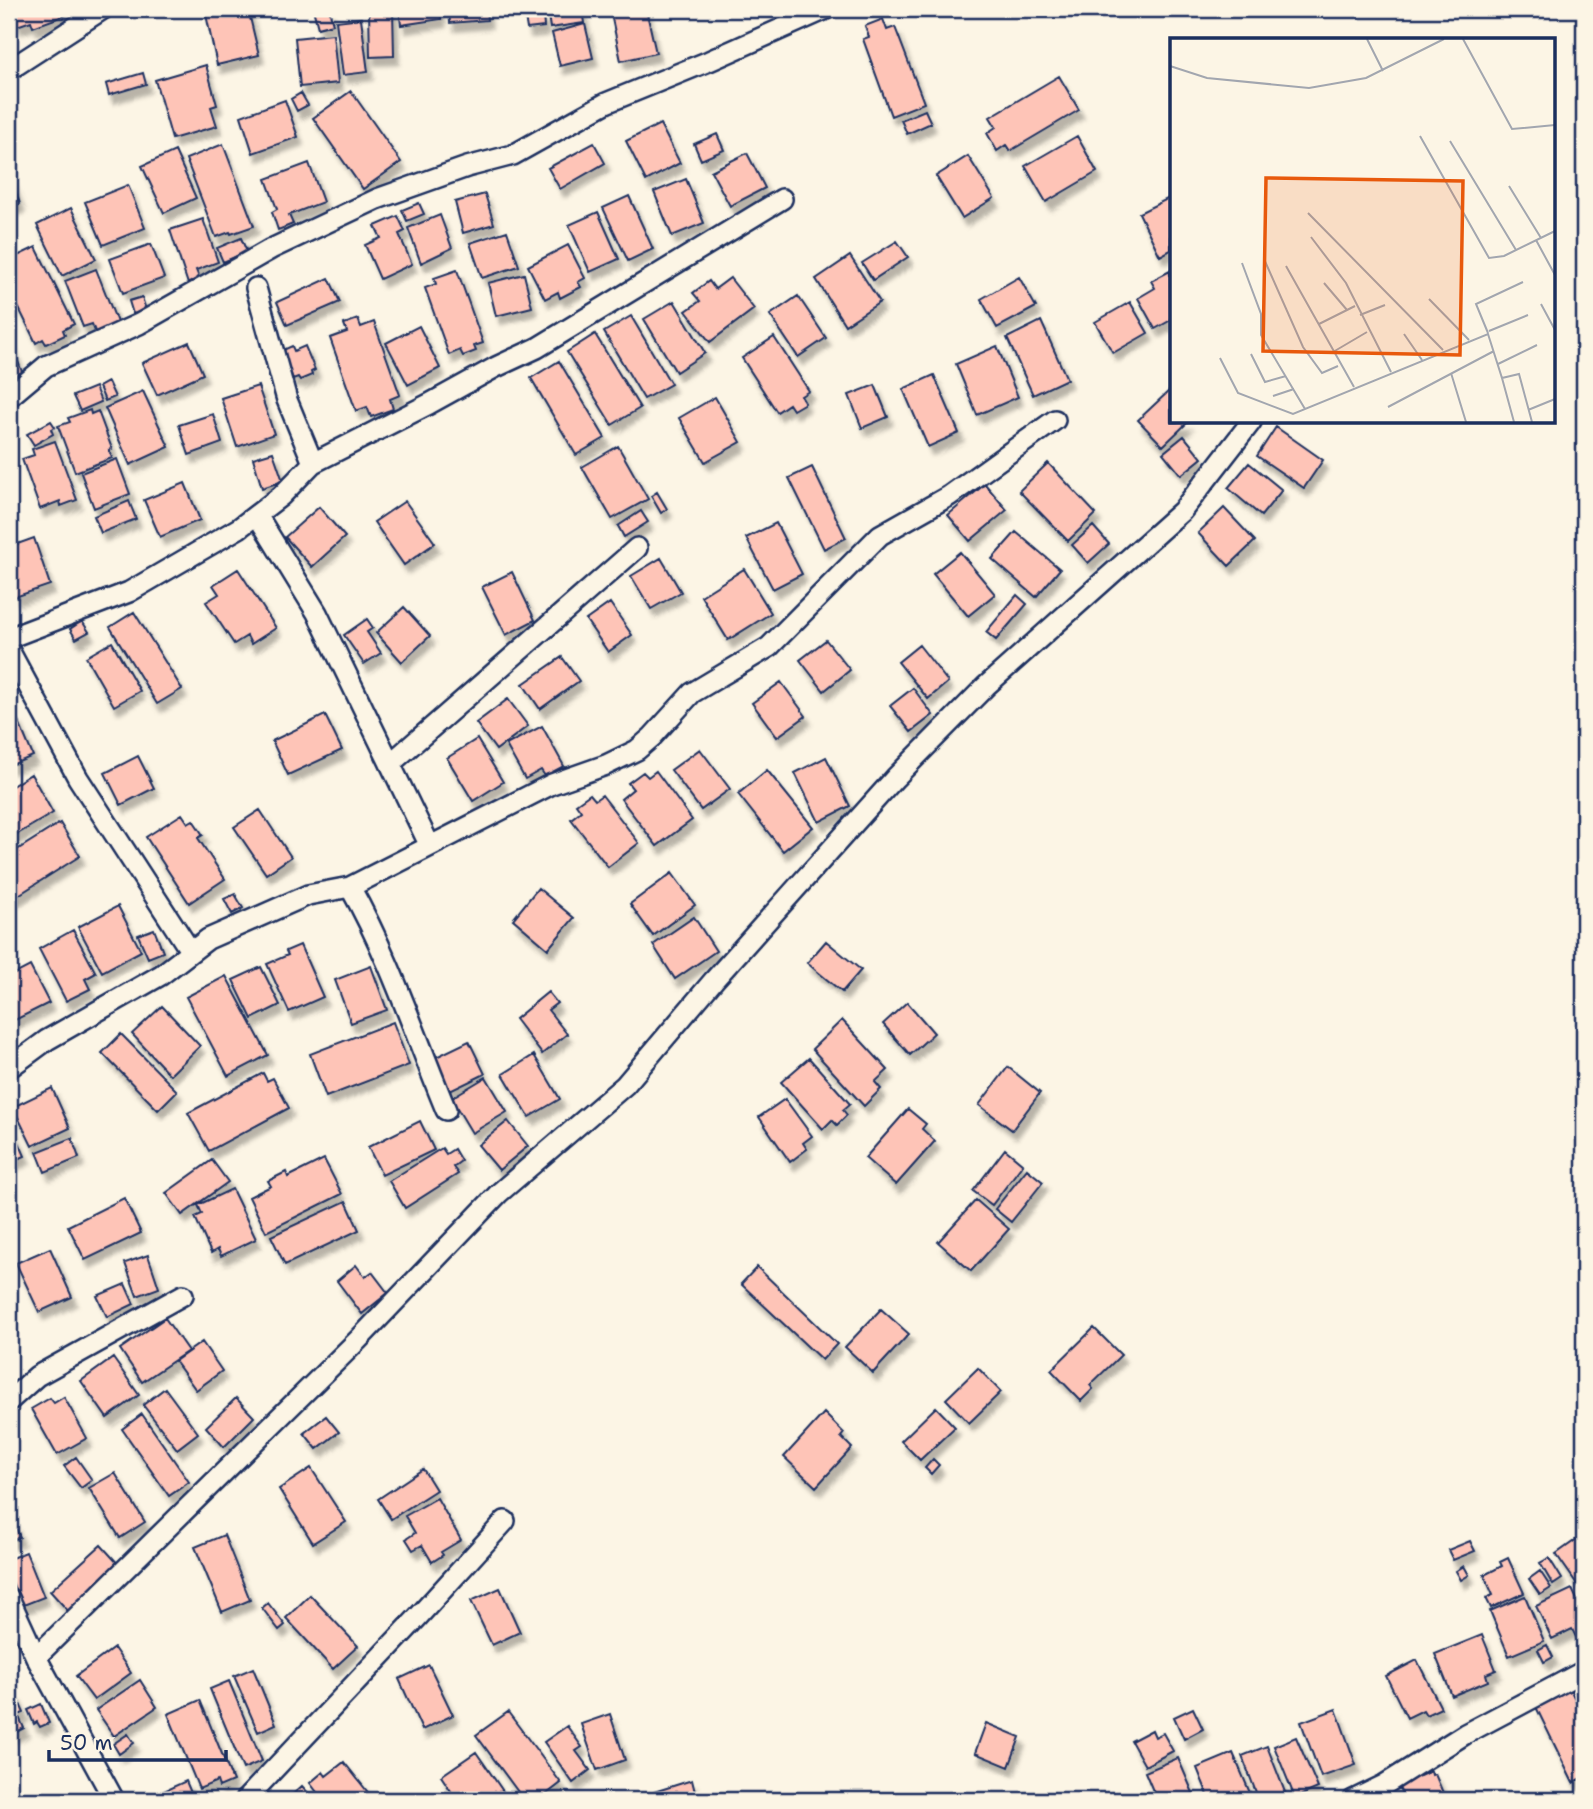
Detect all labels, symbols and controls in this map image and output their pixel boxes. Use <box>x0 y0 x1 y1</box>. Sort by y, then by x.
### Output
inset map <box>1170 38 1554 424</box>
scale bar <box>49 1718 226 1762</box>
text: 50 m <box>60 1729 113 1757</box>

